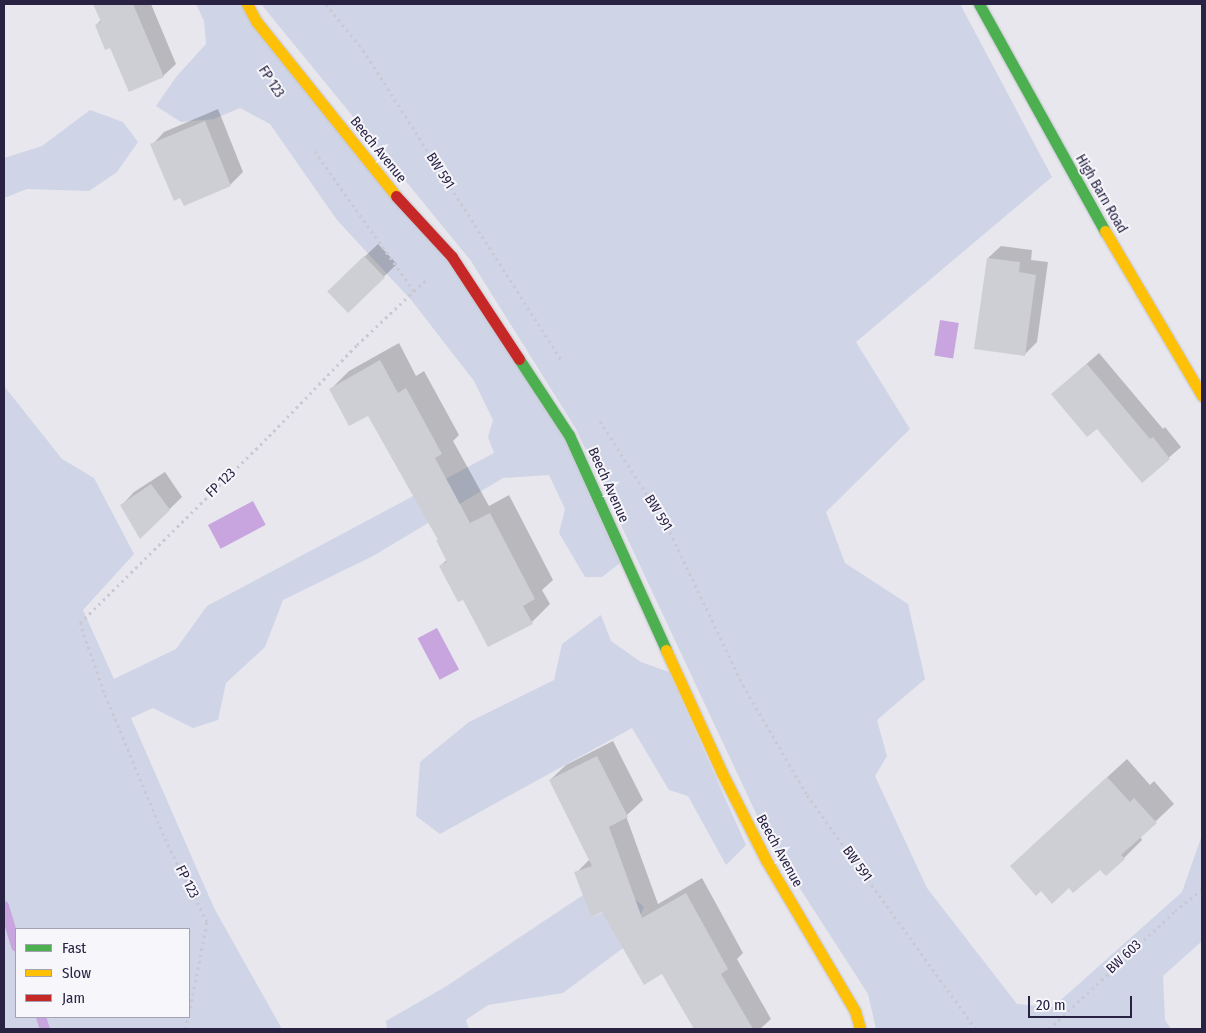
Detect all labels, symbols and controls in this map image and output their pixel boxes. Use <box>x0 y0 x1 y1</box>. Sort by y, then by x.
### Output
street label: FP 123 <box>255 63 287 101</box>
street label: Beech Avenue <box>346 114 410 186</box>
street label: BW 591 <box>422 150 458 192</box>
street label: High Barn Road <box>1072 152 1130 236</box>
street label: Beech Avenue <box>584 445 632 525</box>
street label: FP 123 <box>203 465 239 501</box>
street label: BW 591 <box>640 492 676 534</box>
street label: Beech Avenue <box>752 812 806 890</box>
street label: BW 591 <box>839 843 875 885</box>
street label: FP 123 <box>172 863 202 901</box>
legend <box>15 928 190 1018</box>
street label: BW 603 <box>1103 937 1145 977</box>
text: Fast <box>62 939 86 957</box>
text: Slow <box>62 964 91 982</box>
scale bar <box>1031 986 1135 1018</box>
text: Jam <box>62 989 85 1007</box>
text: 20 m <box>1036 996 1066 1014</box>

